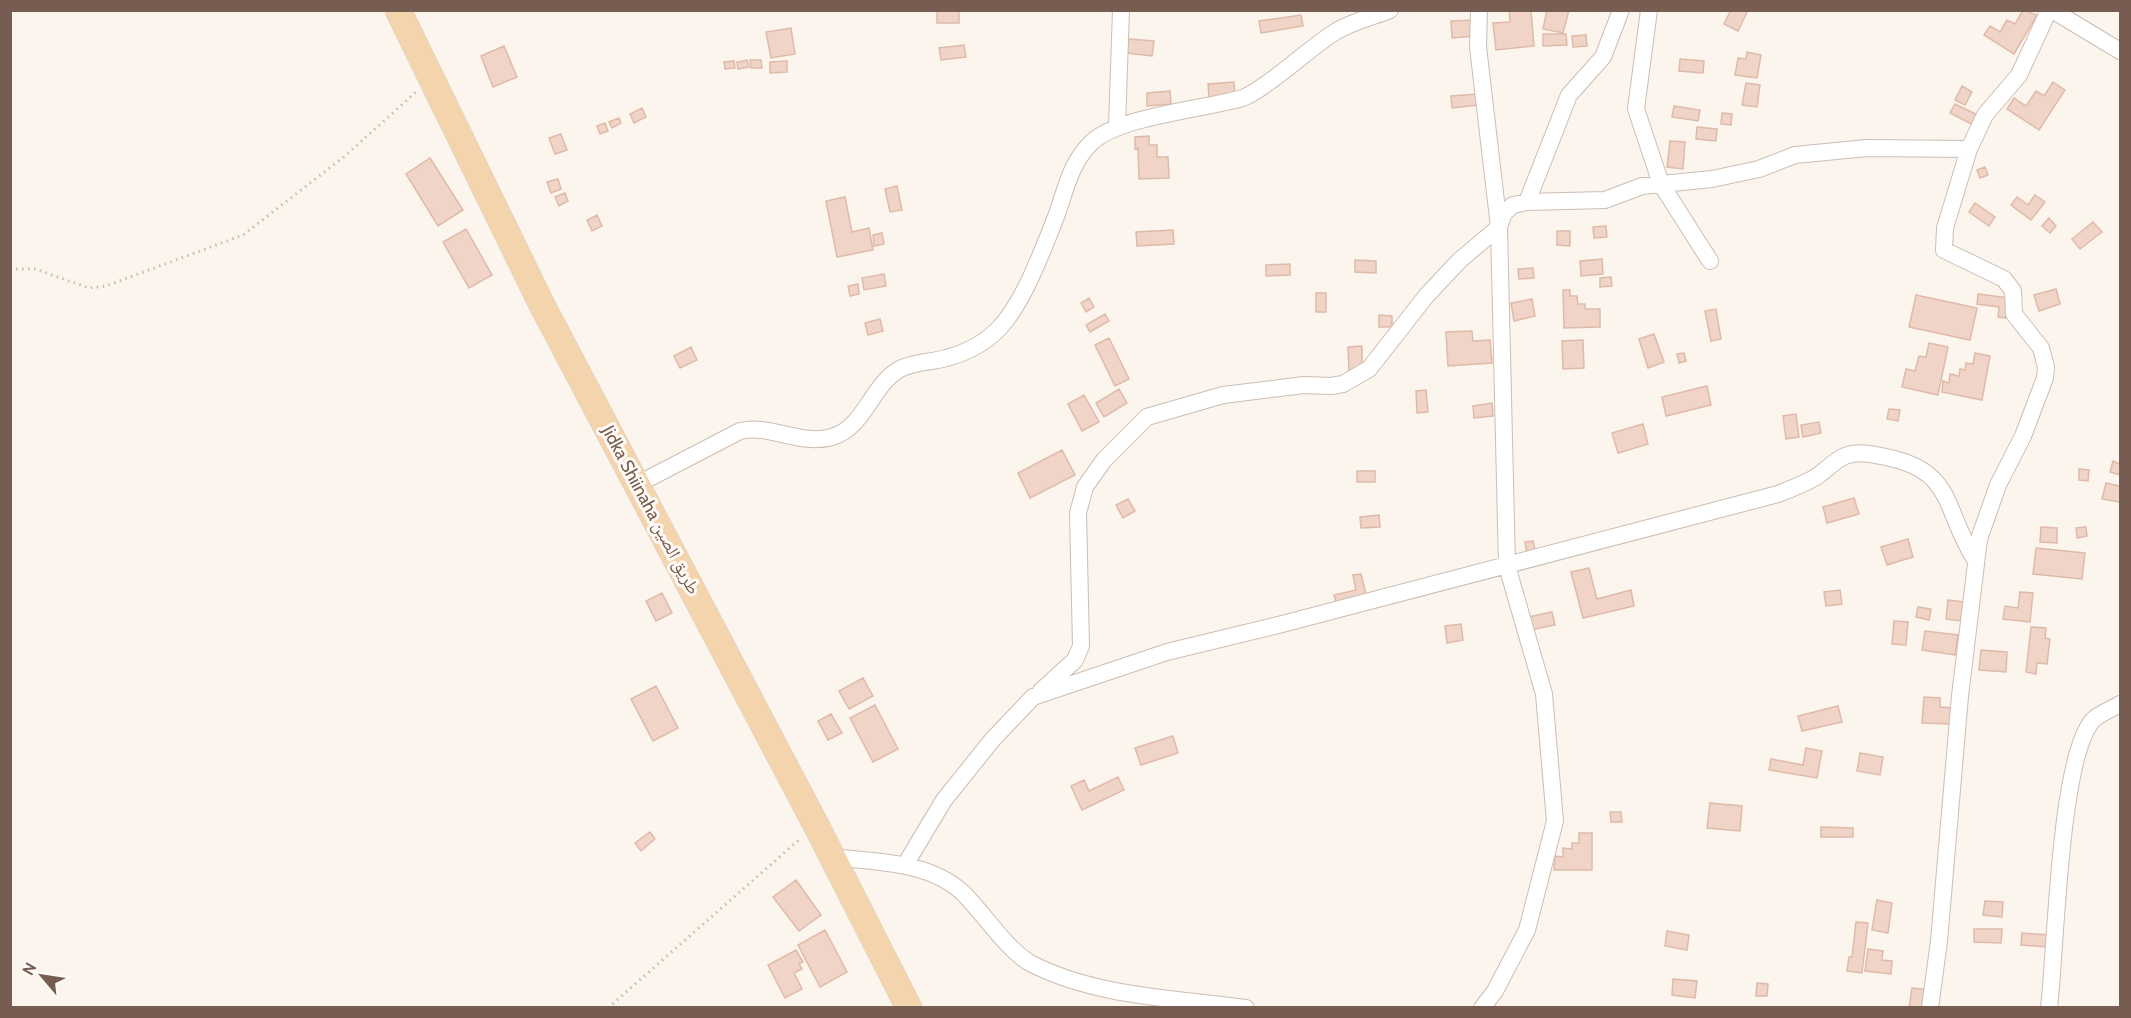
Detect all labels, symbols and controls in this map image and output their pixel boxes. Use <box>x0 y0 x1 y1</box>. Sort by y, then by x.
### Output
street label: Jidka Shiinaha طريق الصين <box>597 421 705 598</box>
north arrow <box>12 946 72 1006</box>
text: N <box>18 959 40 979</box>

